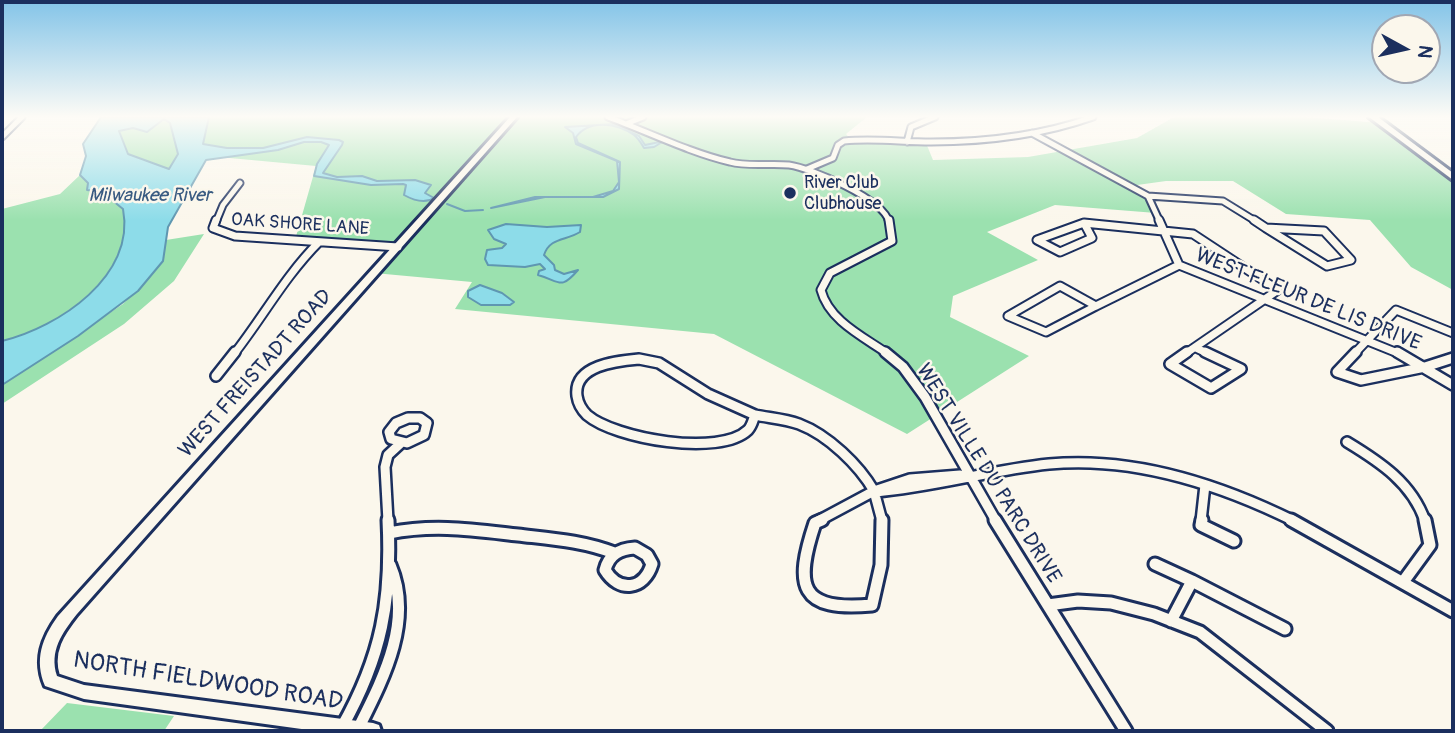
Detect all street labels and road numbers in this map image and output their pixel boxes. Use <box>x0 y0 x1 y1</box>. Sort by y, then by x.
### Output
street label: OAK SHORE LANE <box>230 209 370 241</box>
street label: WEST FLEUR DE LIS DRIVE <box>1191 243 1425 357</box>
street label: WEST FREISTADT ROAD <box>174 285 338 463</box>
street label: WEST VILLE DU PARC DRIVE <box>910 360 1066 588</box>
street label: NORTH FIELDWOOD ROAD <box>71 646 345 718</box>

